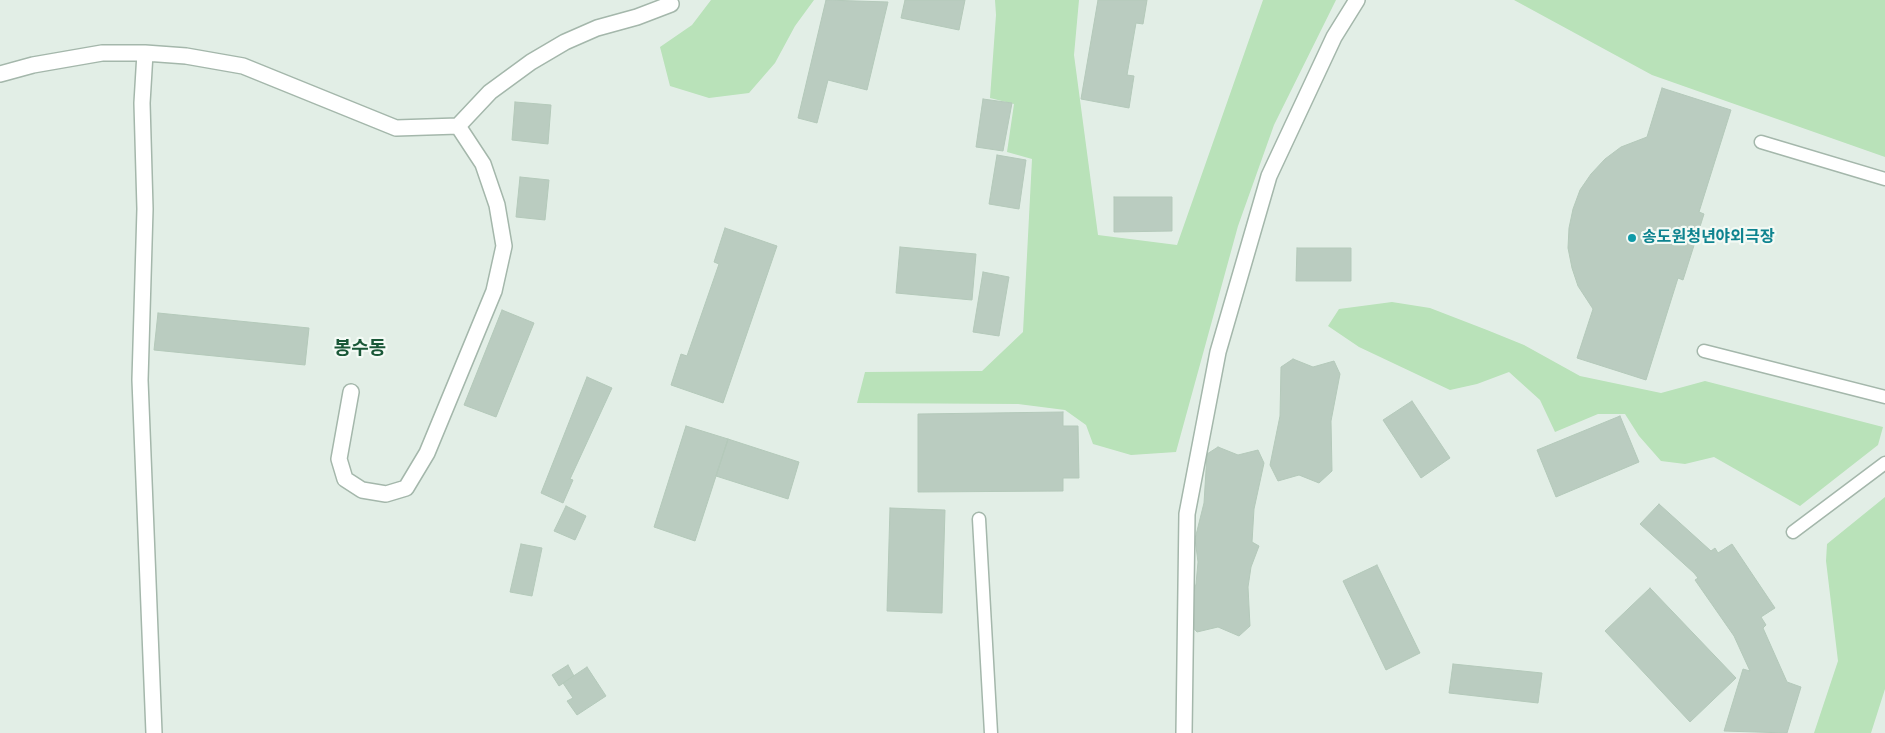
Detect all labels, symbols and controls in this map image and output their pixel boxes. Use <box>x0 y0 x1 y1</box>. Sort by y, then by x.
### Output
place label: 송도원청년야외극장 <box>1642 228 1774 248</box>
marker: 송도원청년야외극장 <box>1626 232 1638 244</box>
district label: 봉수동 <box>334 338 386 360</box>

